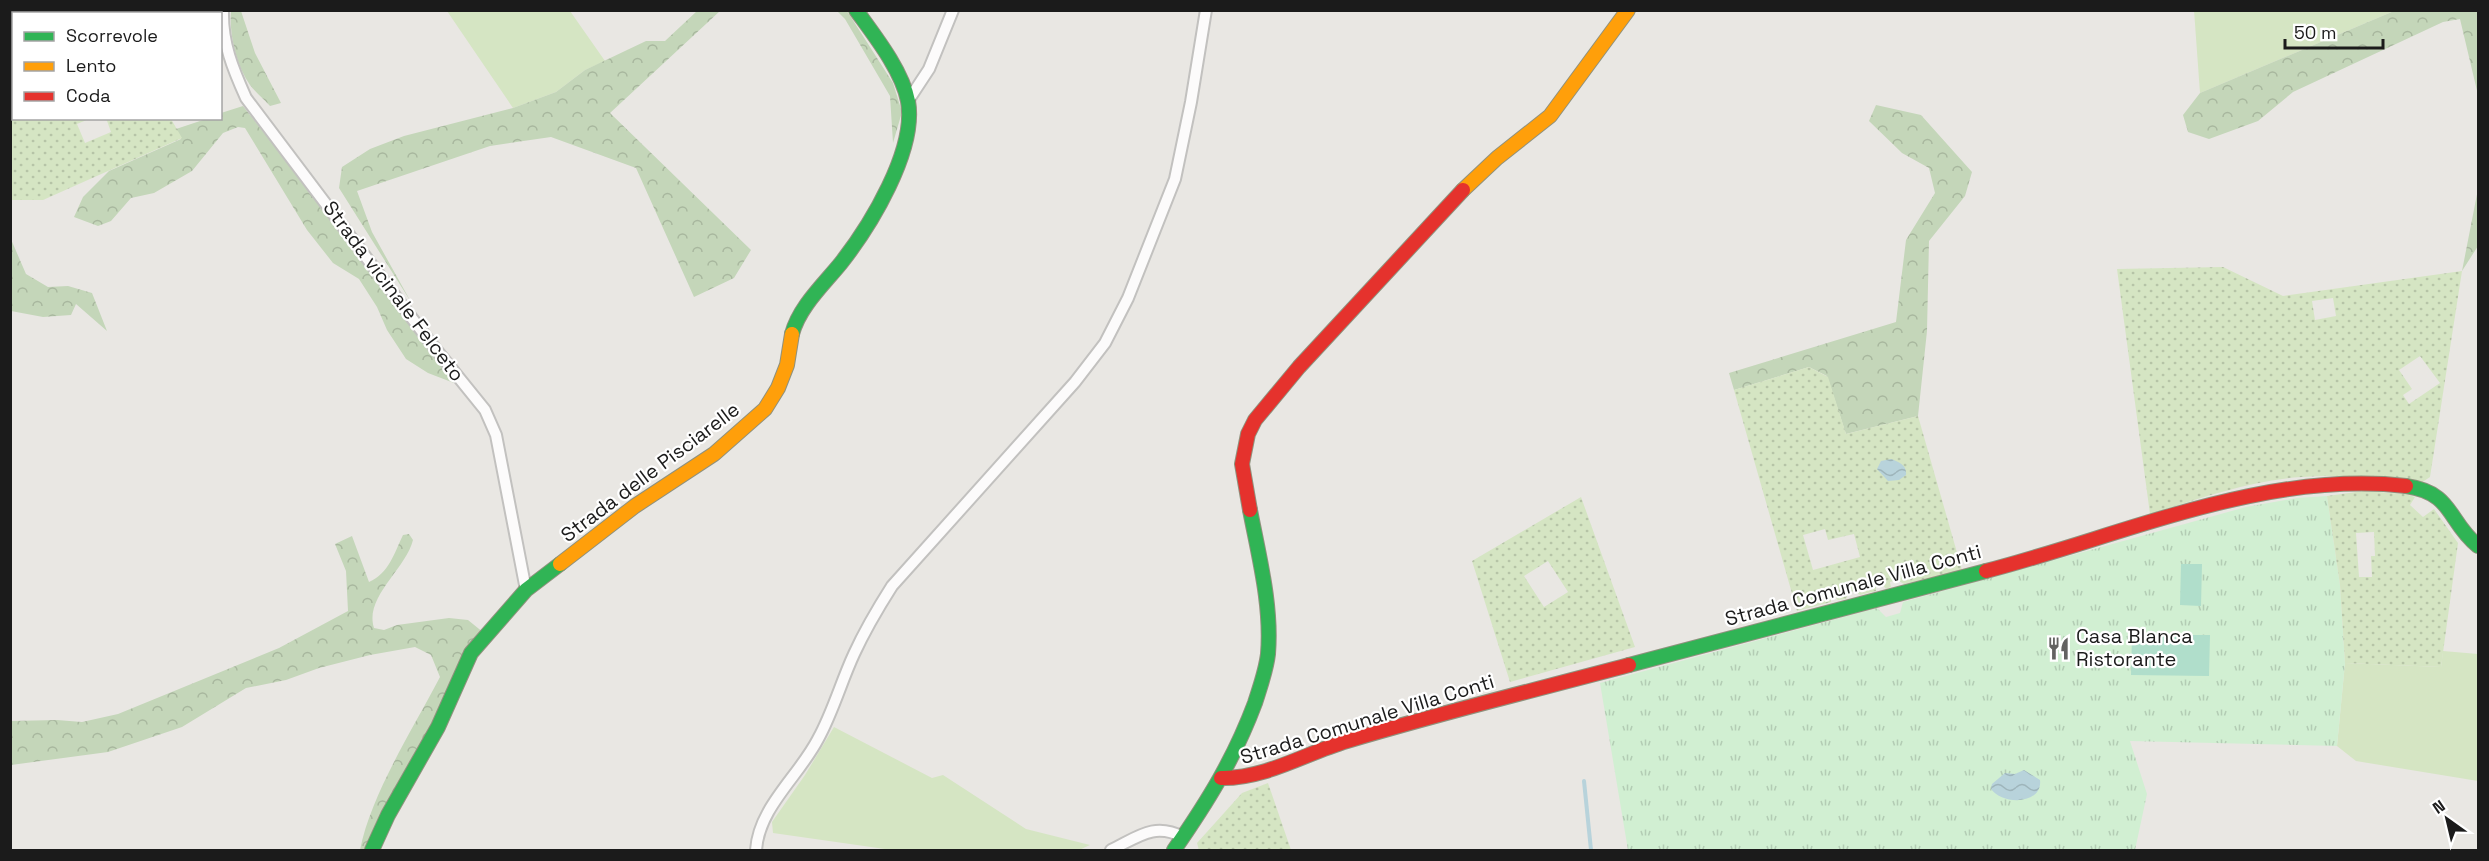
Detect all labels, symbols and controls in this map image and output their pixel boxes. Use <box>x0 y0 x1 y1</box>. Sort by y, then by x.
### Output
legend <box>12 12 222 120</box>
scale bar <box>2285 12 2382 50</box>
text: 50 m <box>2294 21 2336 44</box>
text: Scorrevole <box>66 24 158 47</box>
text: Lento <box>66 54 116 77</box>
text: Coda <box>66 84 111 107</box>
street label: Strada vicinale Felceto <box>318 195 470 387</box>
street label: Strada delle Pisciarelle <box>555 396 745 548</box>
street label: Strada Comunale Villa Conti <box>1722 538 1984 632</box>
place label: Casa Blanca Ristorante <box>2076 623 2193 672</box>
restaurant icon: Casa Blanca Ristorante <box>2045 635 2071 661</box>
street label: Strada Comunale Villa Conti <box>1237 668 1497 770</box>
north arrow <box>2417 789 2477 849</box>
text: N <box>2429 795 2449 819</box>

